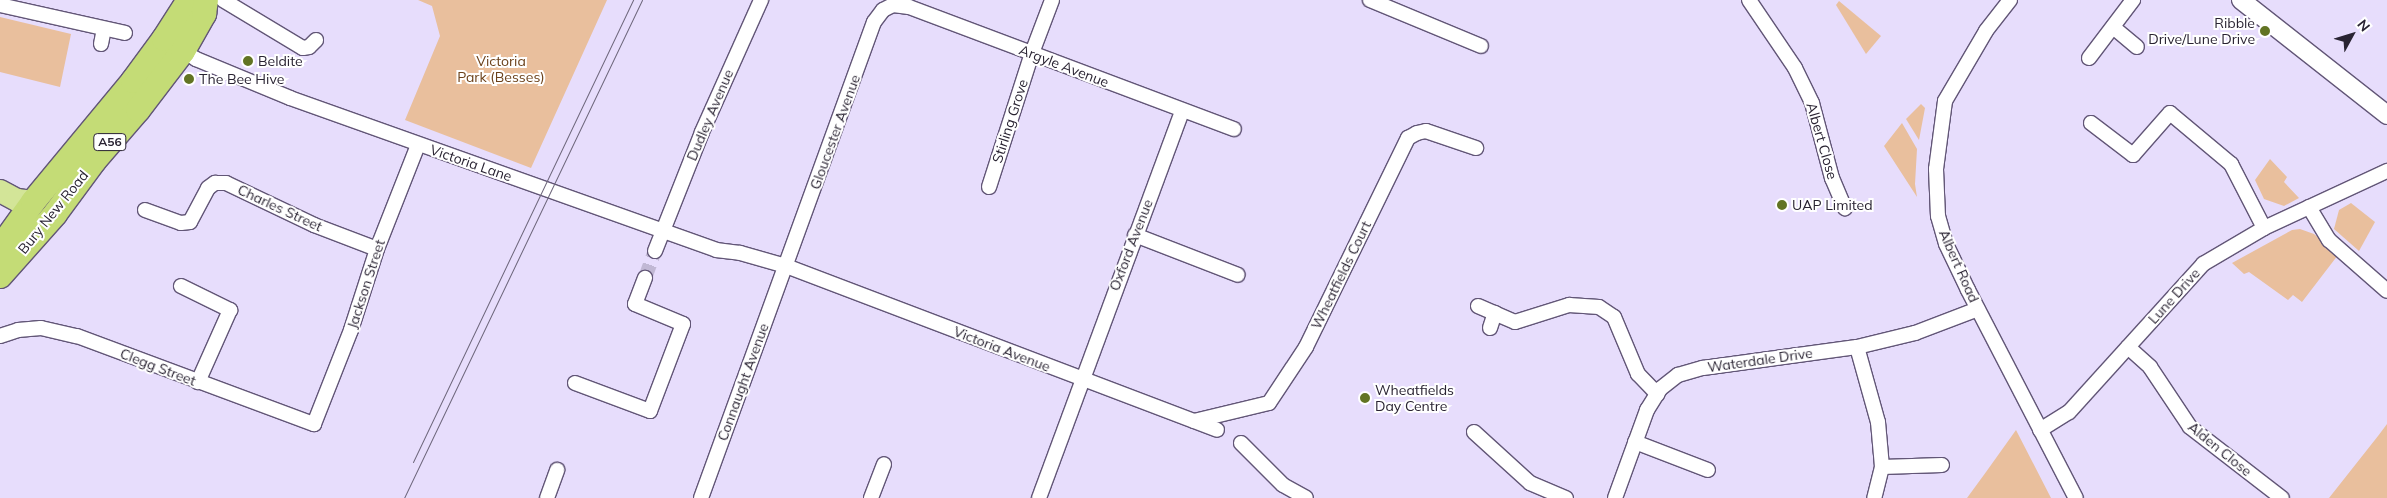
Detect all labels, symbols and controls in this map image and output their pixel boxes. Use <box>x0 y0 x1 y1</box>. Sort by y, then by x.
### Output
north arrow <box>2327 10 2377 60</box>
place label: Ribble Drive/Lune Drive <box>2148 15 2255 48</box>
text: N <box>2353 16 2374 35</box>
marker: Ribble Drive/Lune Drive <box>2259 25 2271 37</box>
street label: Argyle Avenue <box>1017 41 1111 91</box>
place label: Beldite <box>258 53 303 69</box>
park label: Victoria Park (Besses) <box>457 53 545 85</box>
marker: Beldite <box>242 55 254 67</box>
street label: Dudley Avenue <box>683 67 737 163</box>
place label: The Bee Hive <box>199 71 284 87</box>
street label: Gloucester Avenue <box>806 72 864 192</box>
marker: The Bee Hive <box>183 73 195 85</box>
street label: Stirling Grove <box>989 77 1031 165</box>
street label: Albert Close <box>1803 101 1841 181</box>
road number: A56 <box>92 132 128 152</box>
street label: Victoria Lane <box>428 141 514 185</box>
street label: Bury New Road <box>14 167 92 257</box>
street label: Charles Street <box>235 181 325 235</box>
street label: Oxford Avenue <box>1106 197 1156 293</box>
place label: UAP Limited <box>1792 197 1873 213</box>
marker: UAP Limited <box>1776 199 1788 211</box>
street label: Wheatfields Court <box>1308 218 1374 332</box>
street label: Albert Road <box>1935 227 1983 305</box>
street label: Jackson Street <box>344 237 388 331</box>
street label: Lune Drive <box>2145 265 2203 327</box>
street label: Connaught Avenue <box>714 321 772 443</box>
street label: Victoria Avenue <box>951 323 1053 375</box>
street label: Waterdale Drive <box>1706 344 1814 376</box>
street label: Clegg Street <box>118 345 198 389</box>
place label: Wheatfields Day Centre <box>1375 382 1454 414</box>
marker: Wheatfields Day Centre <box>1359 392 1371 404</box>
street label: Alden Close <box>2185 418 2255 480</box>

